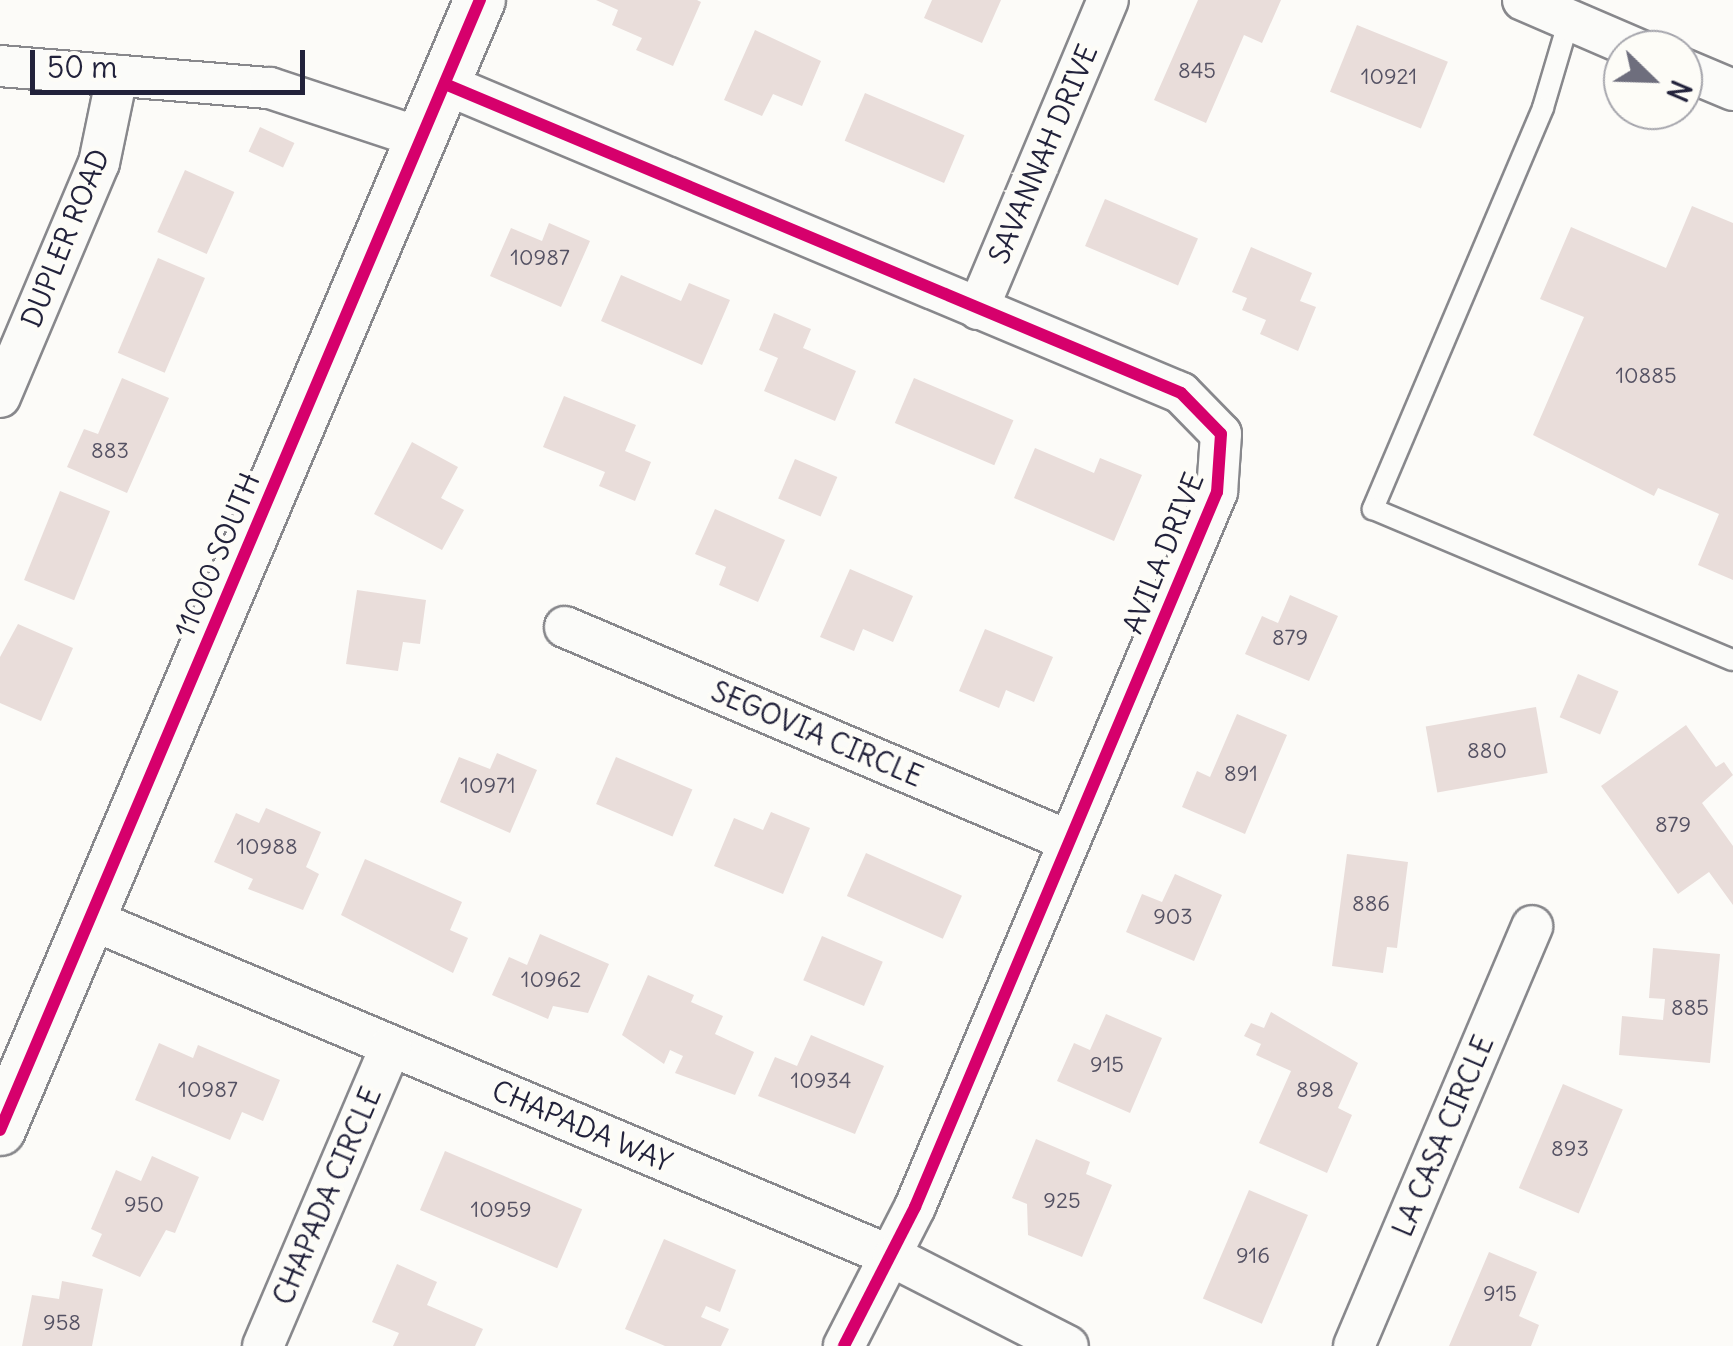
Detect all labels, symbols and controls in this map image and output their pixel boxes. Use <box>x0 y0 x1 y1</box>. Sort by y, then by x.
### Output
scale bar <box>35 30 310 92</box>
north arrow <box>1603 30 1703 130</box>
street label: SAVANNAH DRIVE <box>982 39 1104 269</box>
text: 50 m <box>47 48 117 86</box>
house number: 845 <box>1178 58 1216 84</box>
house number: 10921 <box>1361 64 1417 90</box>
text: N <box>1658 75 1699 107</box>
street label: DUPLER ROAD <box>14 144 116 332</box>
house number: 10987 <box>510 245 570 271</box>
house number: 10885 <box>1615 363 1677 389</box>
house number: 883 <box>91 438 129 464</box>
street label: 11000 SOUTH <box>167 468 267 642</box>
street label: AVILA DRIVE <box>1115 468 1211 638</box>
house number: 879 <box>1272 625 1308 651</box>
street label: SEGOVIA CIRCLE <box>706 674 928 794</box>
house number: 880 <box>1467 738 1507 764</box>
house number: 891 <box>1224 761 1258 787</box>
house number: 10971 <box>460 773 516 799</box>
house number: 879 <box>1655 812 1691 838</box>
house number: 10988 <box>236 834 298 860</box>
house number: 886 <box>1352 891 1390 917</box>
house number: 903 <box>1153 904 1193 930</box>
house number: 10962 <box>521 967 581 993</box>
house number: 885 <box>1671 995 1709 1021</box>
street label: LA CASA CIRCLE <box>1386 1031 1500 1241</box>
house number: 915 <box>1090 1052 1124 1078</box>
house number: 10934 <box>790 1068 852 1094</box>
street label: CHAPADA WAY <box>487 1073 677 1179</box>
house number: 10987 <box>178 1077 238 1103</box>
house number: 898 <box>1296 1077 1334 1103</box>
street label: CHAPADA CIRCLE <box>266 1082 388 1310</box>
house number: 893 <box>1551 1136 1589 1162</box>
house number: 925 <box>1043 1188 1081 1214</box>
house number: 950 <box>124 1192 164 1218</box>
house number: 10959 <box>470 1197 532 1223</box>
house number: 916 <box>1236 1243 1270 1269</box>
house number: 915 <box>1483 1281 1517 1307</box>
house number: 958 <box>43 1310 81 1336</box>

